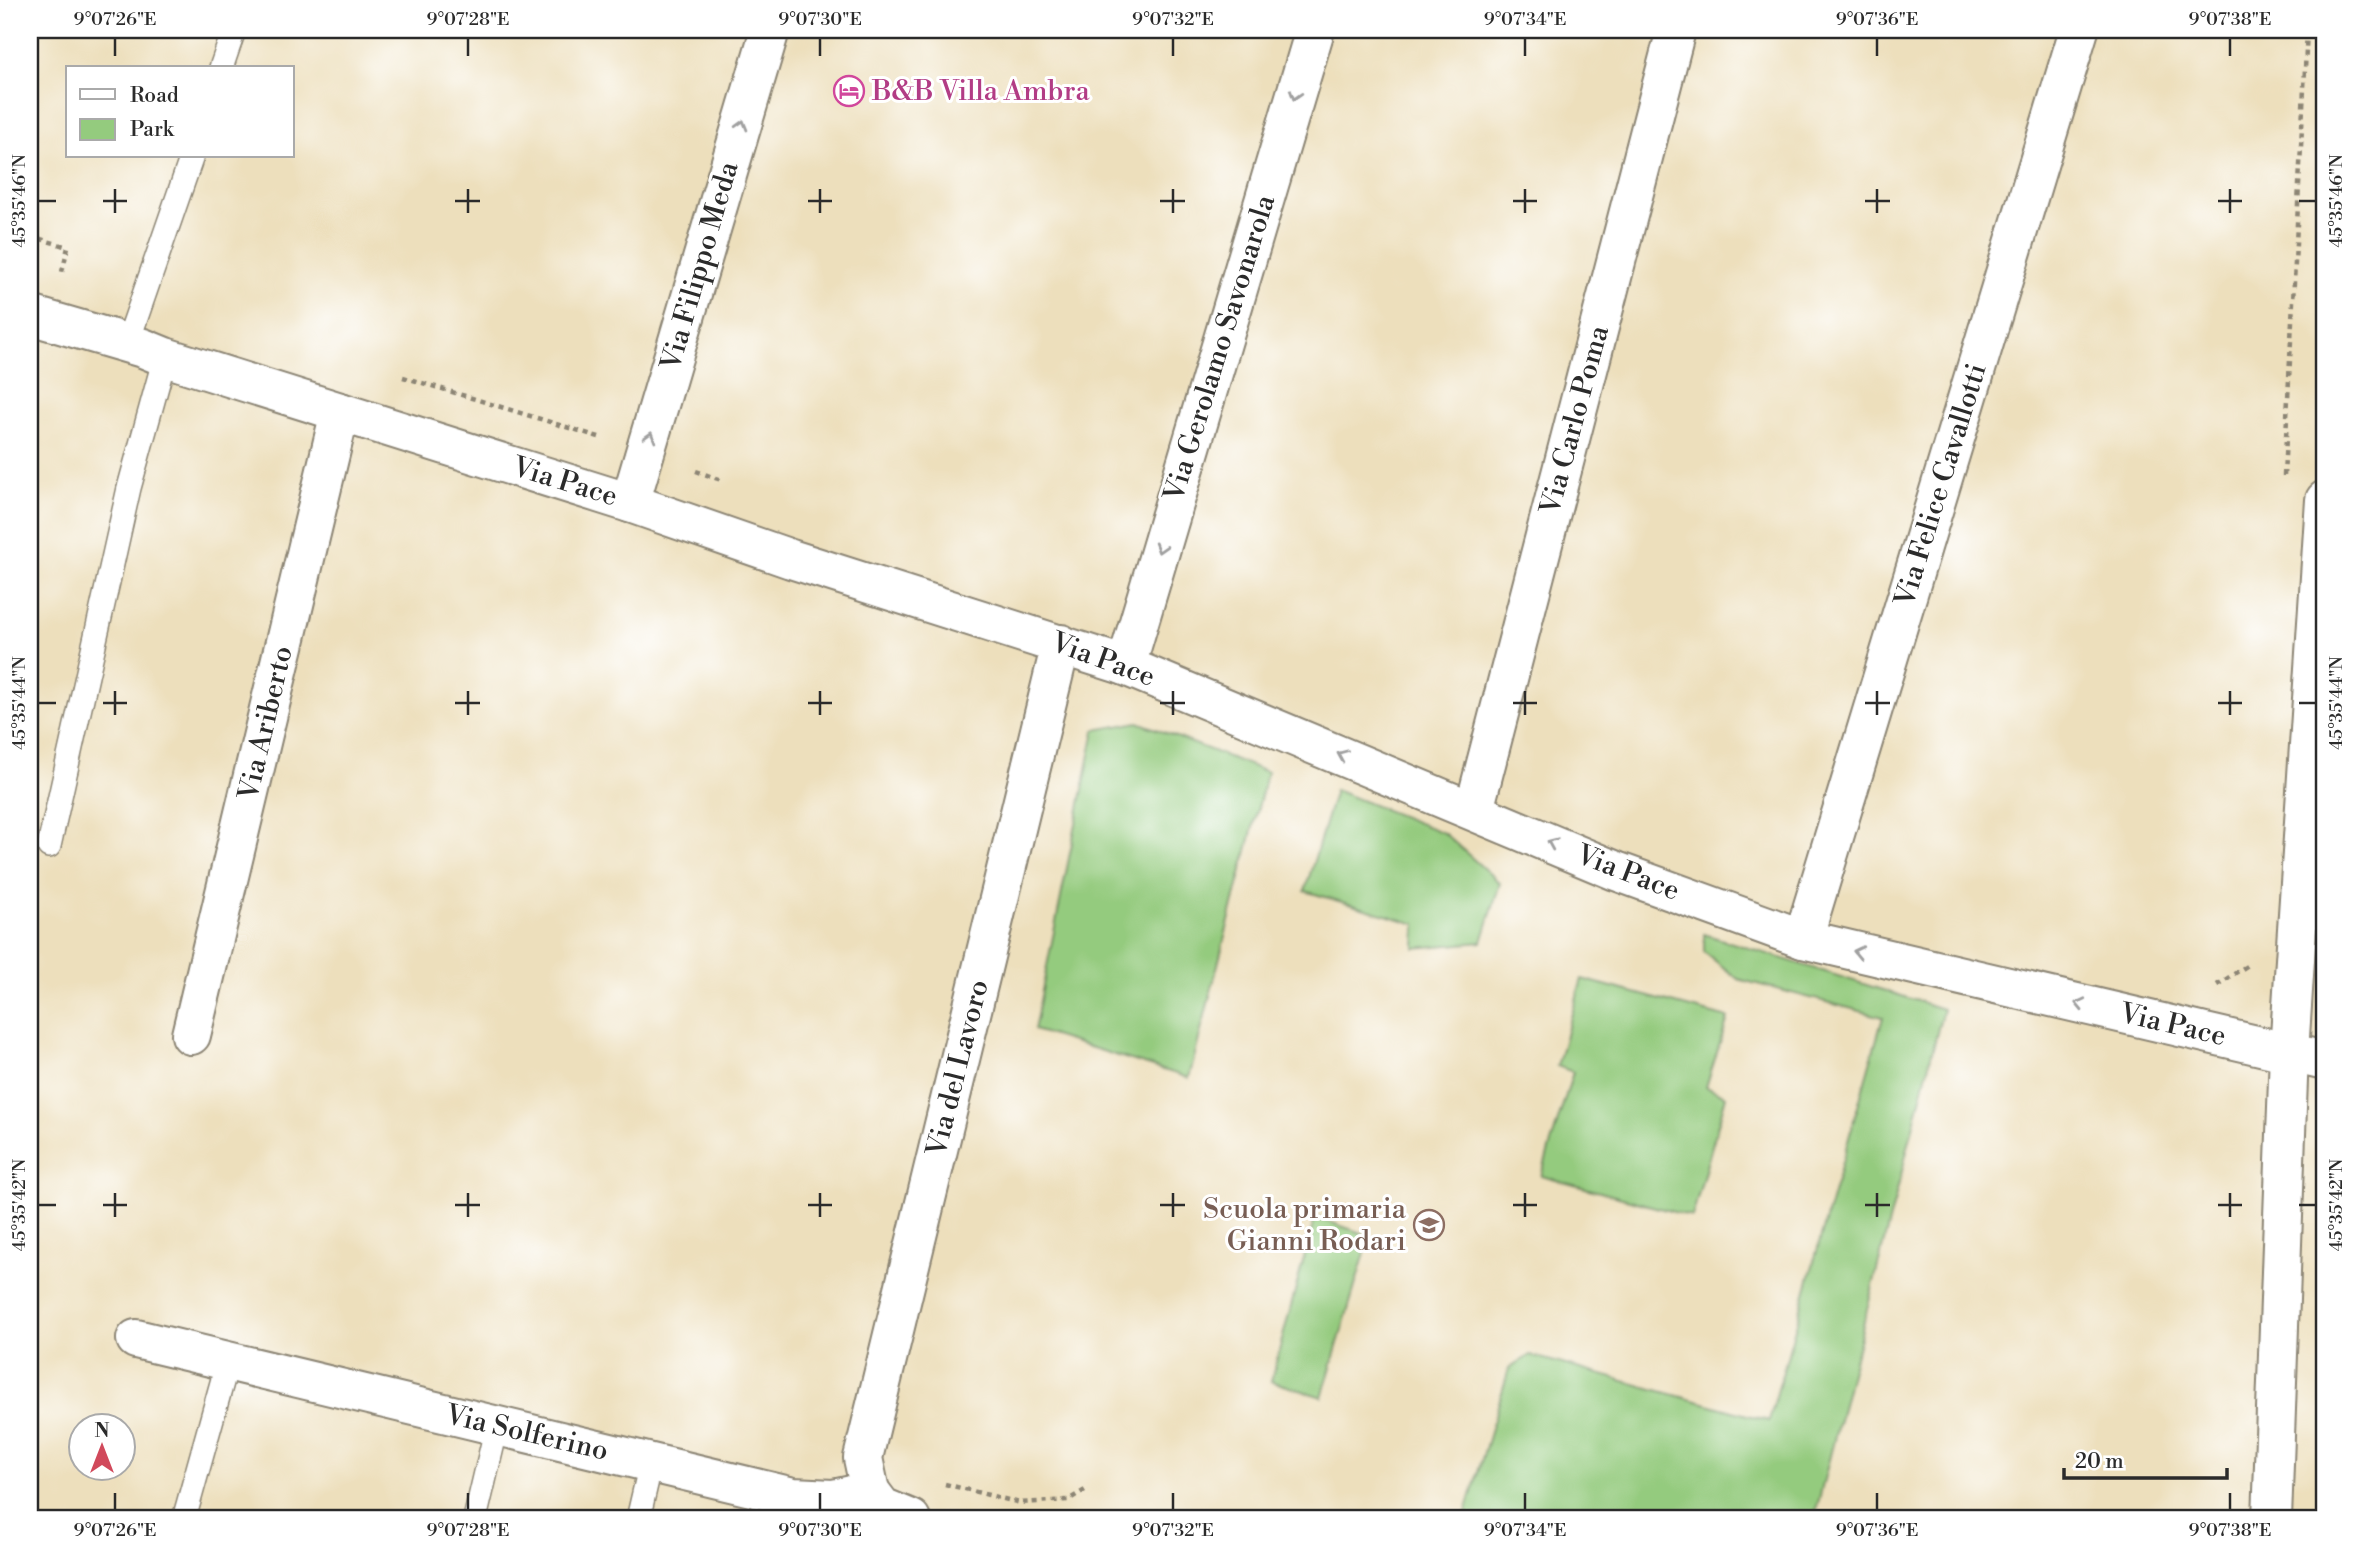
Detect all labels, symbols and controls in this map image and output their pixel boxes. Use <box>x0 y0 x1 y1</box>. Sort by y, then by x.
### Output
text: 9°07'26"E <box>74 8 156 31</box>
text: 9°07'28"E <box>426 8 510 31</box>
text: 9°07'30"E <box>778 8 862 31</box>
text: 9°07'32"E <box>1132 8 1214 31</box>
text: 9°07'34"E <box>1484 8 1566 31</box>
text: 9°07'36"E <box>1836 8 1918 31</box>
text: 9°07'38"E <box>2189 8 2271 31</box>
legend <box>66 66 294 158</box>
hotel icon: B&B Villa Ambra <box>832 74 866 108</box>
place label: B&B Villa Ambra <box>871 74 1090 109</box>
text: Road <box>130 83 179 109</box>
one-way arrow <box>1289 89 1304 101</box>
text: Park <box>130 117 175 143</box>
one-way arrow <box>733 119 748 131</box>
text: 45°35'46"N <box>8 154 31 248</box>
text: 45°35'46"N <box>2325 154 2348 248</box>
street label: Via Filippo Meda <box>653 157 747 375</box>
street label: Via Gerolamo Savonarola <box>1156 190 1283 506</box>
street label: Via Carlo Poma <box>1533 321 1617 519</box>
street label: Via Felice Cavallotti <box>1887 359 1995 612</box>
one-way arrow <box>641 432 656 444</box>
street label: Via Pace <box>507 449 622 514</box>
one-way arrow <box>1154 542 1169 554</box>
street label: Via Pace <box>1045 625 1160 695</box>
street label: Via Ariberto <box>231 643 301 804</box>
text: 45°35'44"N <box>8 656 31 750</box>
text: 45°35'44"N <box>2325 656 2348 750</box>
one-way arrow <box>1337 750 1349 764</box>
street label: Via Pace <box>1570 837 1685 909</box>
one-way arrow <box>1547 838 1559 852</box>
one-way arrow <box>1852 946 1864 960</box>
street label: Via del Lavoro <box>919 976 997 1161</box>
street label: Via Pace <box>2116 996 2229 1054</box>
one-way arrow <box>2074 997 2086 1012</box>
text: 45°35'42"N <box>8 1158 31 1251</box>
text: 45°35'42"N <box>2325 1158 2348 1251</box>
place label: Scuola primaria Gianni Rodari <box>1203 1192 1407 1259</box>
school or university icon: Scuola primaria Gianni Rodari <box>1412 1208 1446 1242</box>
street label: Via Solferino <box>441 1397 612 1469</box>
north arrow <box>66 1412 136 1482</box>
text: N <box>94 1419 110 1443</box>
scale bar <box>2064 1437 2227 1481</box>
text: 20 m <box>2075 1449 2124 1475</box>
text: 9°07'26"E <box>74 1519 156 1542</box>
text: 9°07'28"E <box>426 1519 510 1542</box>
text: 9°07'30"E <box>778 1519 862 1542</box>
text: 9°07'32"E <box>1132 1519 1214 1542</box>
text: 9°07'34"E <box>1484 1519 1566 1542</box>
text: 9°07'36"E <box>1836 1519 1918 1542</box>
text: 9°07'38"E <box>2189 1519 2271 1542</box>

